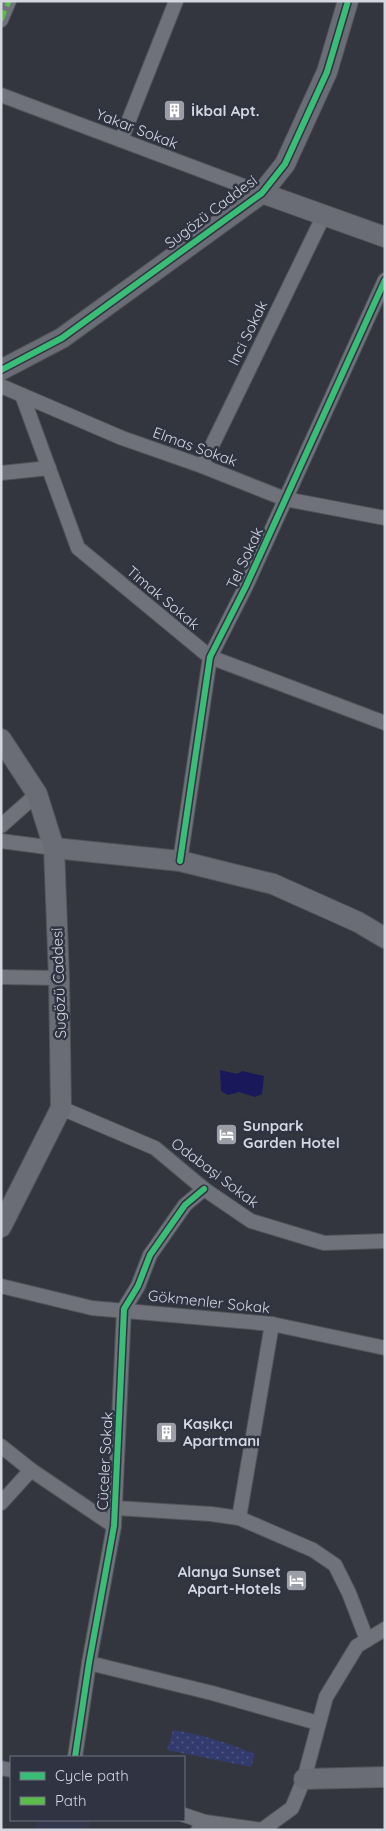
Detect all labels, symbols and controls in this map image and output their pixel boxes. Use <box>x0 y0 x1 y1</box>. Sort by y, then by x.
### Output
building icon: İkbal Apt. <box>163 99 187 123</box>
place label: İkbal Apt. <box>191 101 260 120</box>
street label: Yakar Sokak <box>93 104 181 153</box>
street label: Sugözü Caddesi <box>161 171 261 252</box>
street label: Inci Sokak <box>224 297 271 368</box>
street label: Elmas Sokak <box>150 422 240 471</box>
street label: Tel Sokak <box>222 524 267 592</box>
street label: Timak Sokak <box>123 561 204 634</box>
street label: Sugözü Caddesi <box>47 927 70 1039</box>
place label: Sunpark Garden Hotel <box>243 1116 340 1152</box>
hotel icon: Sunpark Garden Hotel <box>215 1123 239 1147</box>
street label: Odabaşi Sokak <box>168 1133 263 1212</box>
street label: Gökmenler Sokak <box>147 1286 271 1317</box>
street label: Cüceler Sokak <box>92 1411 117 1511</box>
place label: Kaşıkçı Apartmanı <box>183 1414 260 1450</box>
building icon: Kaşıkçı Apartmanı <box>155 1421 179 1445</box>
place label: Alanya Sunset Apart-Hotels <box>178 1562 281 1598</box>
hotel icon: Alanya Sunset Apart-Hotels <box>285 1569 309 1593</box>
legend <box>10 1756 185 1821</box>
text: Cycle path <box>55 1766 129 1785</box>
text: Path <box>55 1791 87 1810</box>

